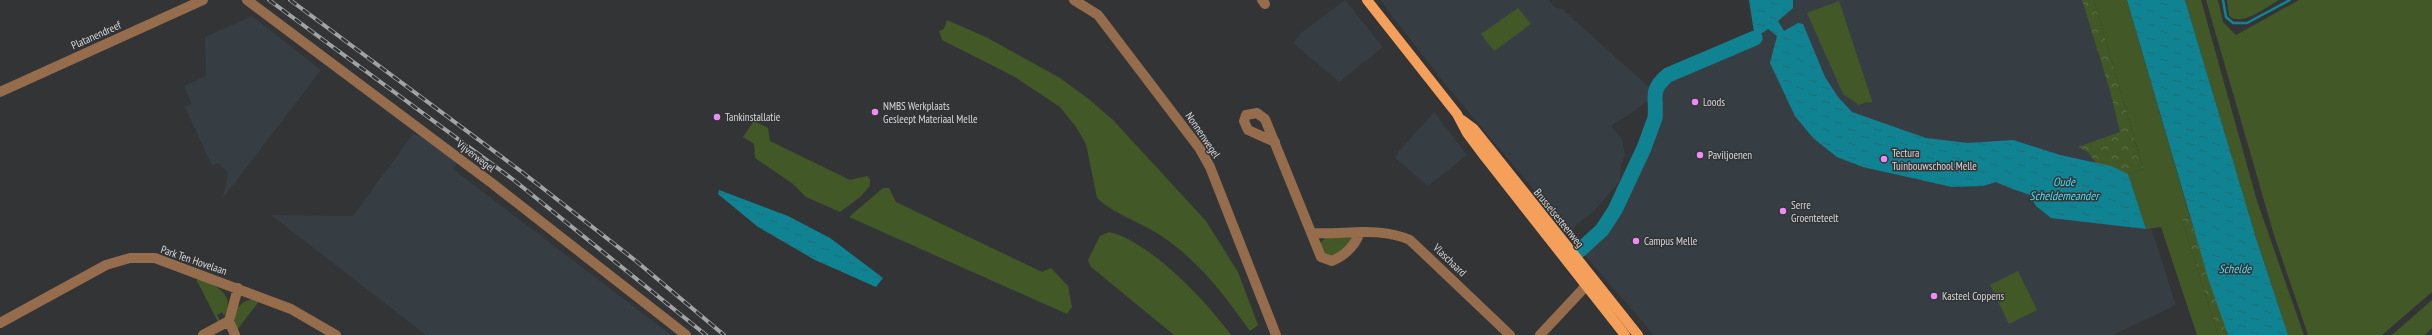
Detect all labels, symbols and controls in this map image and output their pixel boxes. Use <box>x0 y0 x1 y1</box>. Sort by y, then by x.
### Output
street label: Platanendreef <box>69 17 124 52</box>
place label: Loods <box>1703 95 1725 109</box>
marker: Loods <box>1690 97 1700 107</box>
place label: NMBS Werkplaats Gesleept Materiaal Melle <box>883 99 978 126</box>
marker: NMBS Werkplaats Gesleept Materiaal Melle <box>870 107 880 117</box>
street label: Nonnenwegel <box>1183 109 1224 161</box>
place label: Tankinstallatie <box>725 110 781 124</box>
marker: Tankinstallatie <box>712 112 722 122</box>
street label: Vijverwegel <box>453 136 498 175</box>
place label: Tectura Tuinbouwschool Melle <box>1892 146 1977 173</box>
place label: Paviljoenen <box>1708 148 1752 162</box>
marker: Paviljoenen <box>1695 150 1705 160</box>
marker: Tectura Tuinbouwschool Melle <box>1879 154 1889 164</box>
water label: Oude Scheldemeander <box>2030 174 2100 203</box>
street label: Brusselsesteenweg <box>1531 186 1587 251</box>
place label: Serre Groenteteelt <box>1791 198 1839 225</box>
marker: Serre Groenteteelt <box>1778 206 1788 216</box>
place label: Campus Melle <box>1644 234 1698 248</box>
marker: Campus Melle <box>1631 236 1641 246</box>
street label: Vlaschaard <box>1430 240 1470 279</box>
street label: Park Ten Hovelaan <box>159 242 229 278</box>
water label: Schelde <box>2219 261 2252 276</box>
place label: Kasteel Coppens <box>1942 289 2005 303</box>
marker: Kasteel Coppens <box>1929 291 1939 301</box>

